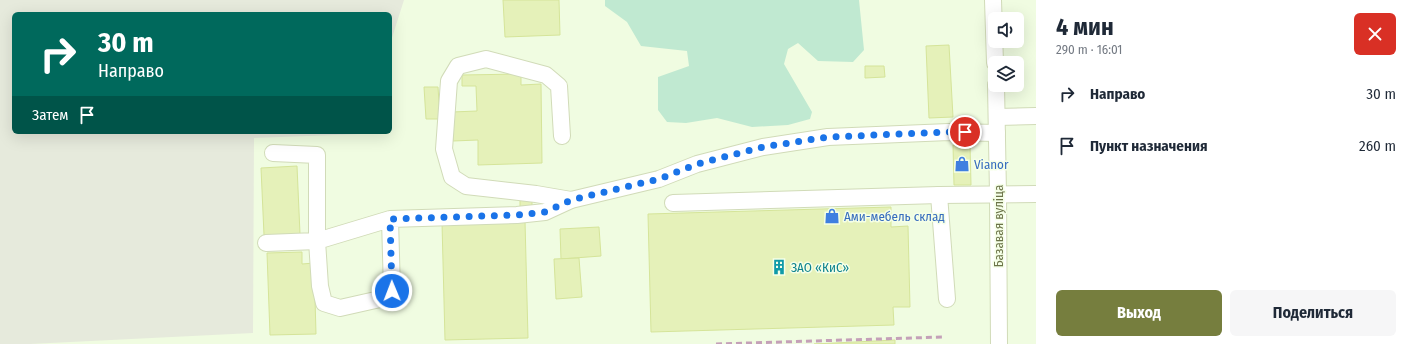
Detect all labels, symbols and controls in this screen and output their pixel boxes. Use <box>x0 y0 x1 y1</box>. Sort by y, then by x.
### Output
map controls <box>988 12 1024 92</box>
button: sound <box>988 12 1024 48</box>
text: 4 мин <box>1056 13 1114 41</box>
button: close <box>1354 13 1396 55</box>
text: 30 m <box>98 26 154 59</box>
icon: right <box>32 28 84 80</box>
text: 290 m · 16:01 <box>1056 42 1122 57</box>
button: layers <box>988 56 1024 92</box>
text: Направо <box>98 60 164 82</box>
icon: right <box>1056 83 1078 105</box>
text: Направо <box>1090 85 1145 103</box>
text: 30 m <box>1366 85 1396 103</box>
icon: arrive <box>76 104 98 126</box>
text: Затем <box>32 106 68 124</box>
pin <box>948 115 982 149</box>
icon: arrive <box>954 121 976 143</box>
icon: arrive <box>1056 135 1078 157</box>
text: Пункт назначения <box>1090 137 1208 155</box>
text: 260 m <box>1359 137 1396 155</box>
shop icon: Vianor <box>953 155 971 173</box>
place label: Vianor <box>974 157 1009 172</box>
street label: Базавая вуліца <box>991 185 1006 267</box>
shop icon: Ами-мебель склад <box>823 207 841 225</box>
place label: Ами-мебель склад <box>844 209 945 224</box>
building icon: ЗАО «КиС» <box>770 258 788 276</box>
place label: ЗАО «КиС» <box>791 260 849 275</box>
position arrow <box>371 270 413 312</box>
button: Выход <box>1056 290 1222 336</box>
button: Поделиться <box>1230 290 1396 336</box>

